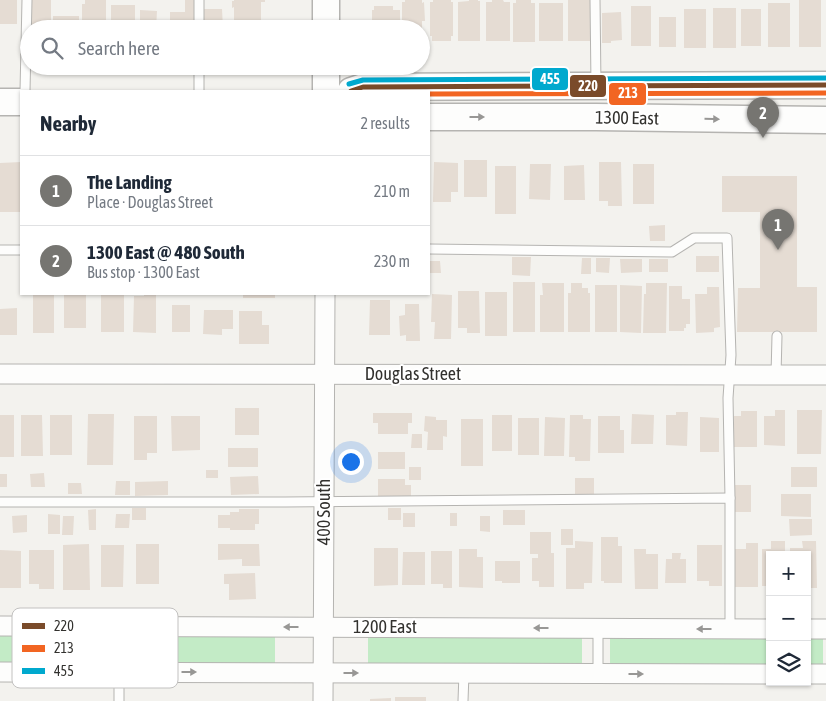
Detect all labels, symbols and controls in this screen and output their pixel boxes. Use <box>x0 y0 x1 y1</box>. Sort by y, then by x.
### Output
search box <box>20 20 430 75</box>
icon: search <box>38 34 66 62</box>
text: Search here <box>78 37 160 59</box>
line badge: 455 <box>531 67 569 91</box>
text: 455 <box>539 71 560 87</box>
line badge: 220 <box>569 74 607 98</box>
text: 220 <box>578 78 598 94</box>
line badge: 213 <box>608 82 647 106</box>
text: 213 <box>618 85 638 101</box>
pin: 2 <box>747 97 779 138</box>
street label: 1300 East <box>595 106 659 129</box>
text: Nearby <box>40 111 96 135</box>
one-way arrow <box>470 113 486 121</box>
text: 2 results <box>360 114 410 132</box>
one-way arrow <box>705 115 721 123</box>
text: The Landing <box>87 171 172 193</box>
text: 1 <box>52 182 60 200</box>
text: 210 m <box>374 182 410 200</box>
text: Place · Douglas Street <box>87 193 213 211</box>
pin: 1 <box>762 209 794 250</box>
text: 1300 East @ 480 South <box>87 241 245 263</box>
text: 2 <box>52 252 60 270</box>
text: 230 m <box>374 252 410 270</box>
text: Bus stop · 1300 East <box>87 263 200 281</box>
street label: Douglas Street <box>365 363 461 384</box>
your location <box>338 449 364 475</box>
street label: 400 South <box>313 479 334 545</box>
map controls <box>766 551 811 686</box>
button: + <box>766 551 811 596</box>
button: − <box>766 596 811 641</box>
legend <box>12 608 178 688</box>
street label: 1200 East <box>353 616 417 637</box>
text: 220 <box>54 618 74 634</box>
one-way arrow <box>283 623 299 631</box>
one-way arrow <box>533 624 549 632</box>
one-way arrow <box>695 625 711 633</box>
text: 213 <box>54 640 74 656</box>
button: layers <box>766 641 811 686</box>
text: 455 <box>54 663 74 679</box>
one-way arrow <box>181 668 197 676</box>
one-way arrow <box>343 669 359 677</box>
one-way arrow <box>628 670 644 678</box>

